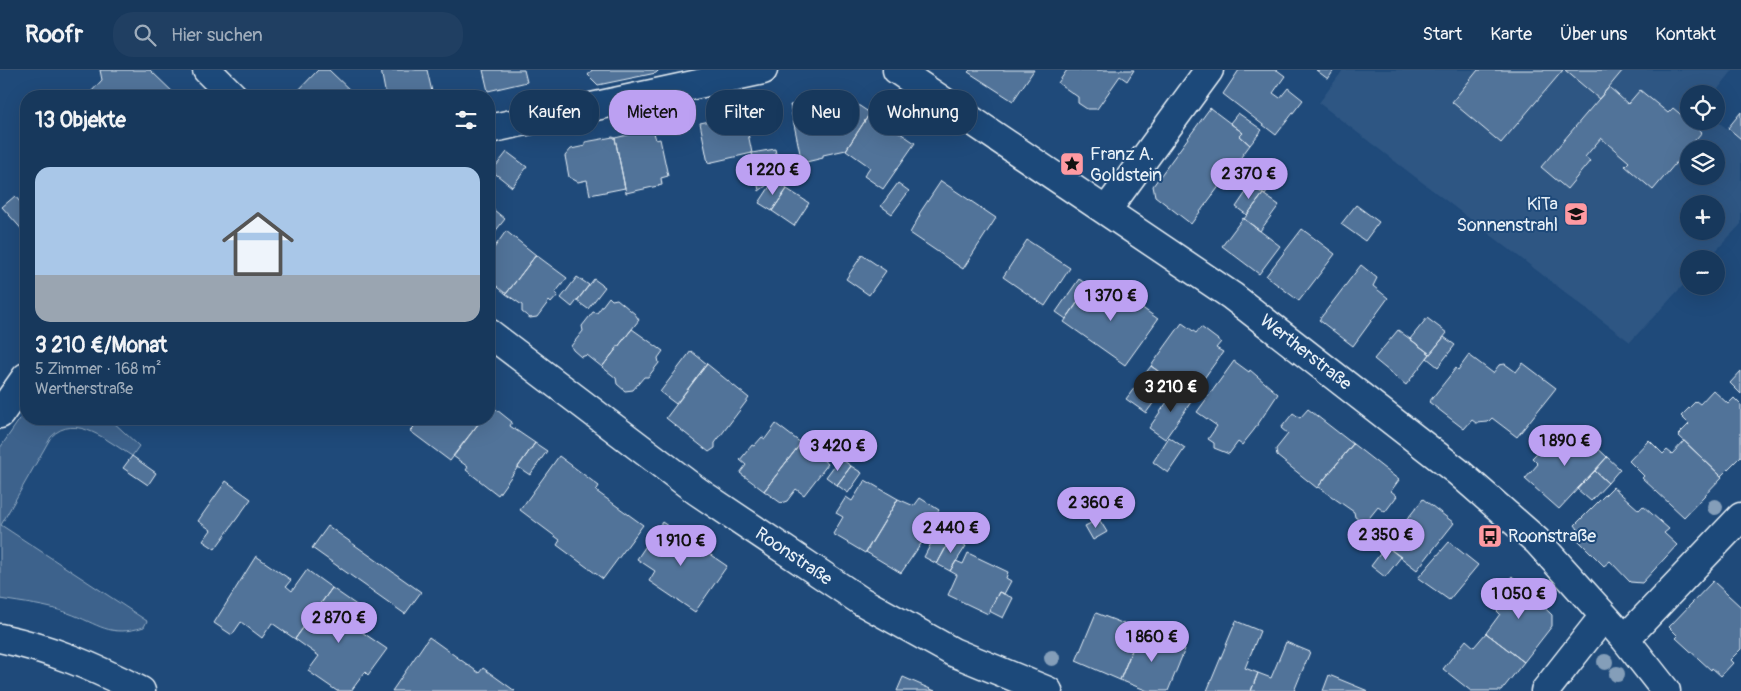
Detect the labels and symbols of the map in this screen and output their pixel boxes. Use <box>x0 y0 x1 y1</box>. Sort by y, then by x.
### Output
place label: Franz A. Goldstein <box>1090 143 1162 187</box>
place icon: Franz A. Goldstein <box>1059 151 1085 177</box>
pin: 1 220 € <box>727 154 819 196</box>
pin: 2 370 € <box>1203 158 1295 200</box>
place label: KiTa Sonnenstrahl <box>1456 193 1558 237</box>
school or university icon: KiTa Sonnenstrahl <box>1563 201 1589 227</box>
pin: 1 370 € <box>1065 280 1157 322</box>
street label: Wertherstraße <box>1255 309 1356 396</box>
pin: 3 210 € <box>1125 370 1217 413</box>
pin: 1 890 € <box>1519 424 1611 467</box>
pin: 3 420 € <box>792 430 884 472</box>
pin: 2 360 € <box>1050 486 1142 529</box>
pin: 2 440 € <box>905 512 997 554</box>
pin: 2 350 € <box>1340 518 1432 561</box>
street label: Roonstraße <box>751 522 837 591</box>
bus stop icon: Roonstraße <box>1477 523 1503 549</box>
pin: 1 910 € <box>635 524 727 567</box>
place label: Roonstraße <box>1508 525 1596 548</box>
pin: 1 050 € <box>1473 578 1565 620</box>
pin: 2 870 € <box>293 602 385 644</box>
pin: 1 860 € <box>1106 620 1198 663</box>

